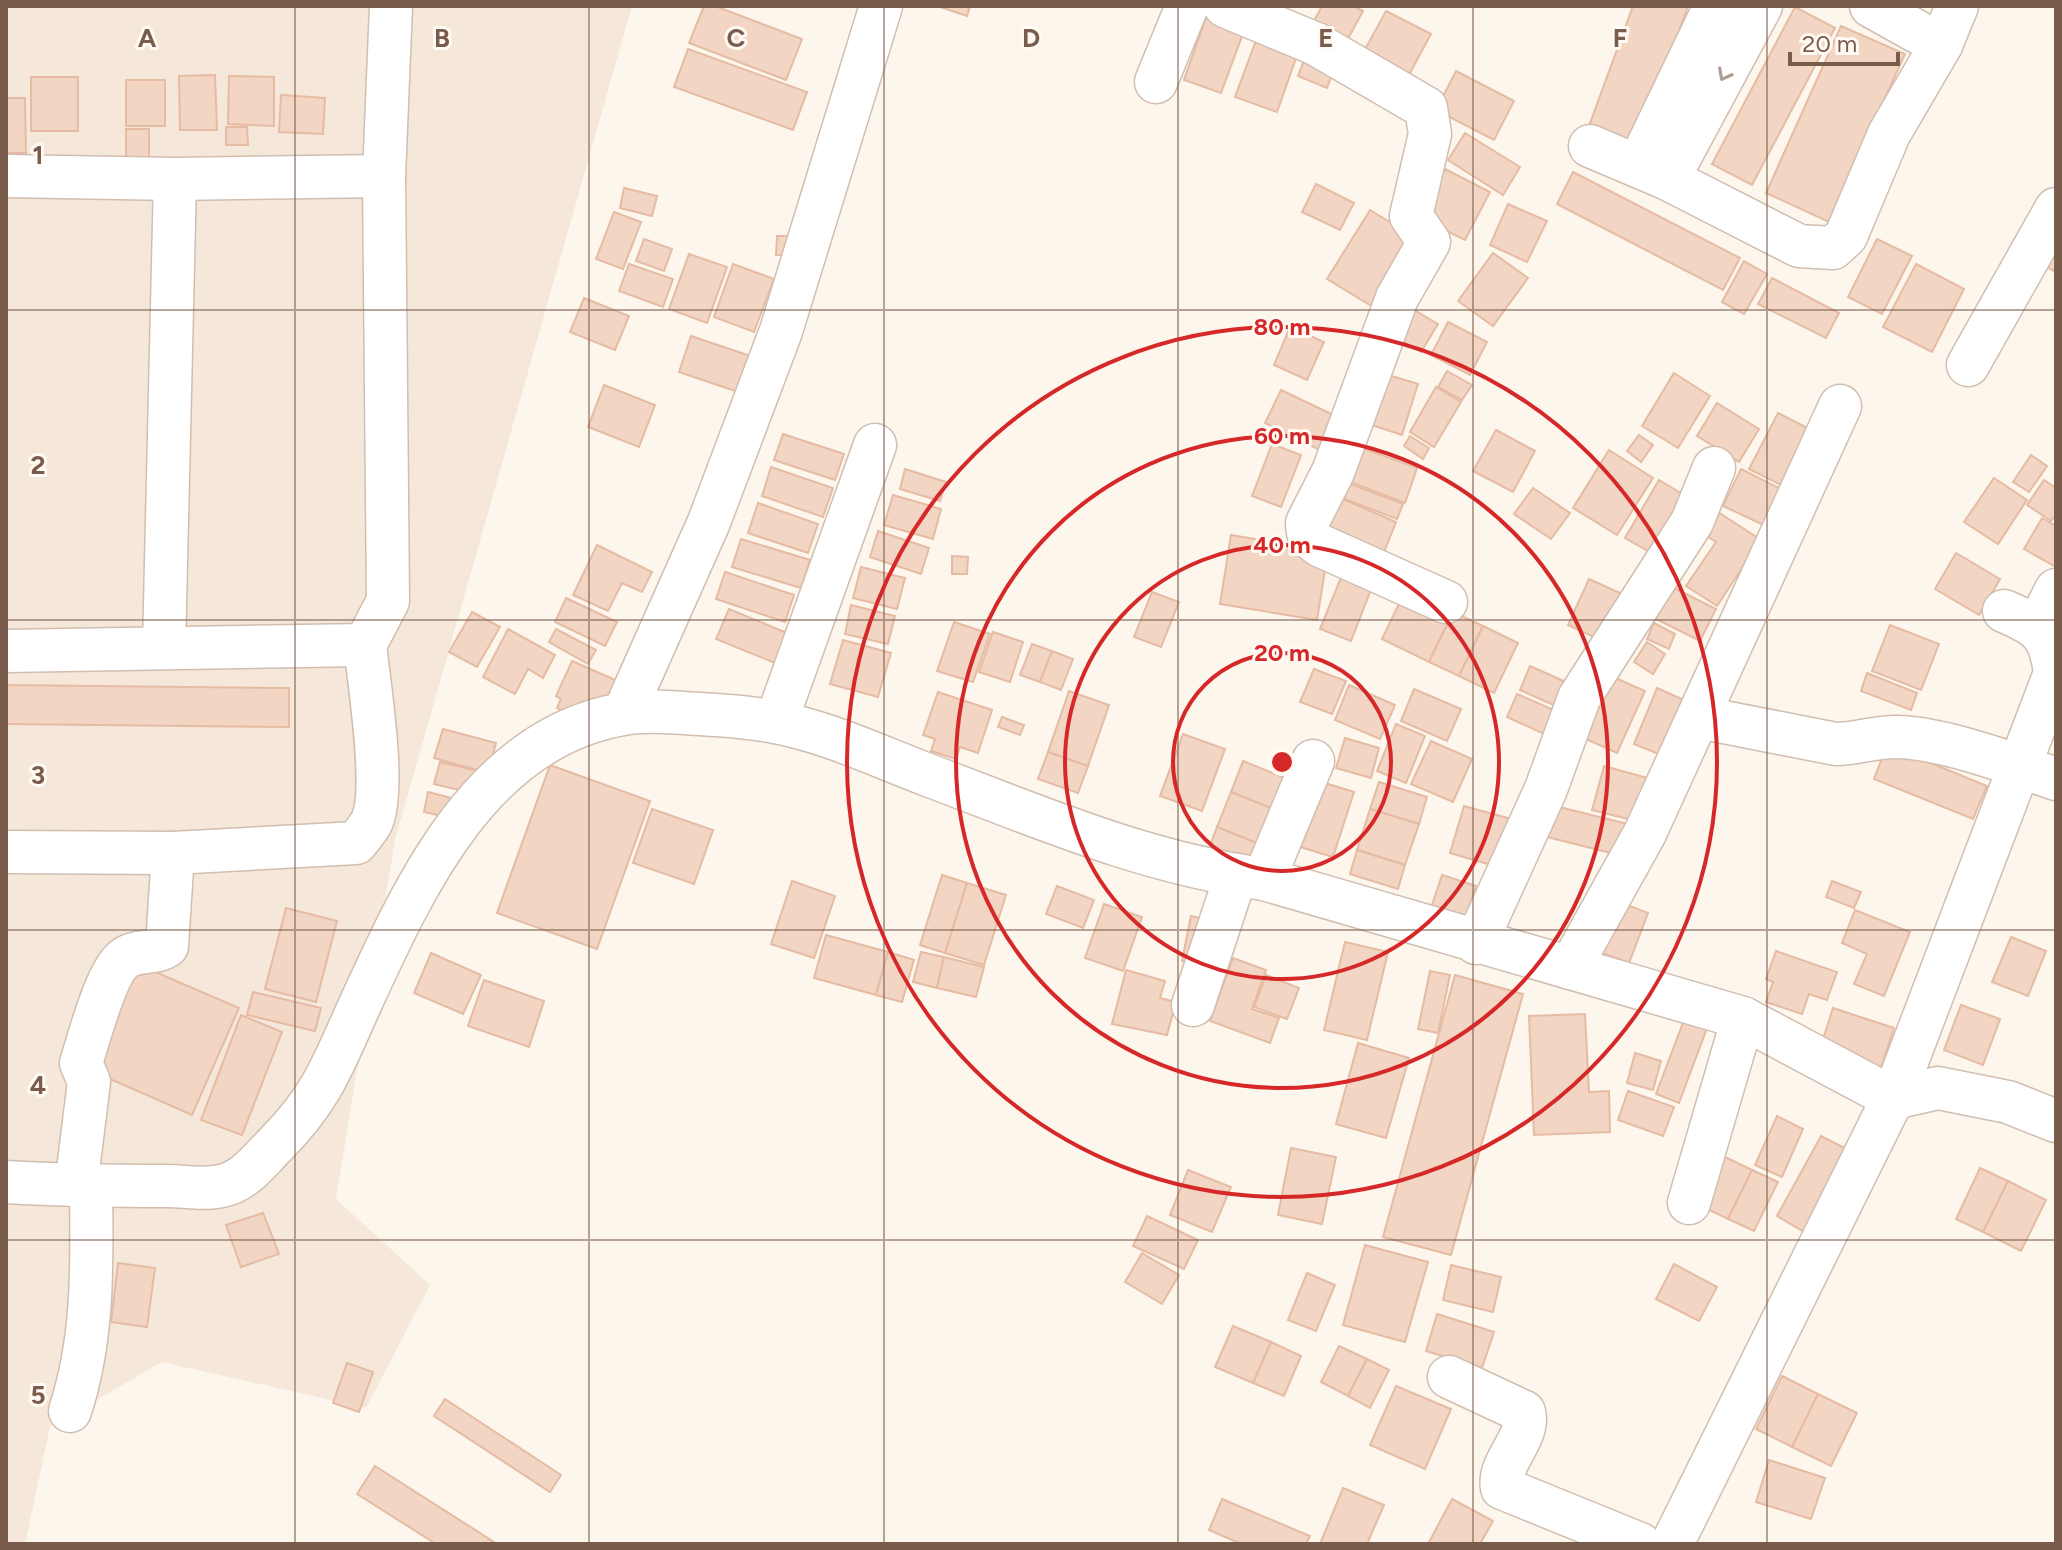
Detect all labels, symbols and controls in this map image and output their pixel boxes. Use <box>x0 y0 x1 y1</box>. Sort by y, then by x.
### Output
scale bar <box>1790 16 1898 66</box>
text: A <box>138 22 157 54</box>
text: B <box>434 22 450 54</box>
text: C <box>727 22 746 54</box>
text: D <box>1022 22 1040 54</box>
text: E <box>1318 22 1334 54</box>
text: F <box>1613 22 1627 54</box>
text: 20 m <box>1802 29 1857 58</box>
one-way arrow <box>1718 66 1734 80</box>
text: 1 <box>33 139 43 171</box>
text: 80 m <box>1254 312 1310 341</box>
text: 60 m <box>1254 421 1310 450</box>
text: 2 <box>30 449 46 481</box>
text: 40 m <box>1253 530 1311 559</box>
text: 20 m <box>1254 638 1310 667</box>
centre of rings <box>1268 748 1296 776</box>
text: 3 <box>31 759 45 791</box>
text: 4 <box>30 1069 46 1101</box>
text: 5 <box>30 1379 46 1411</box>

